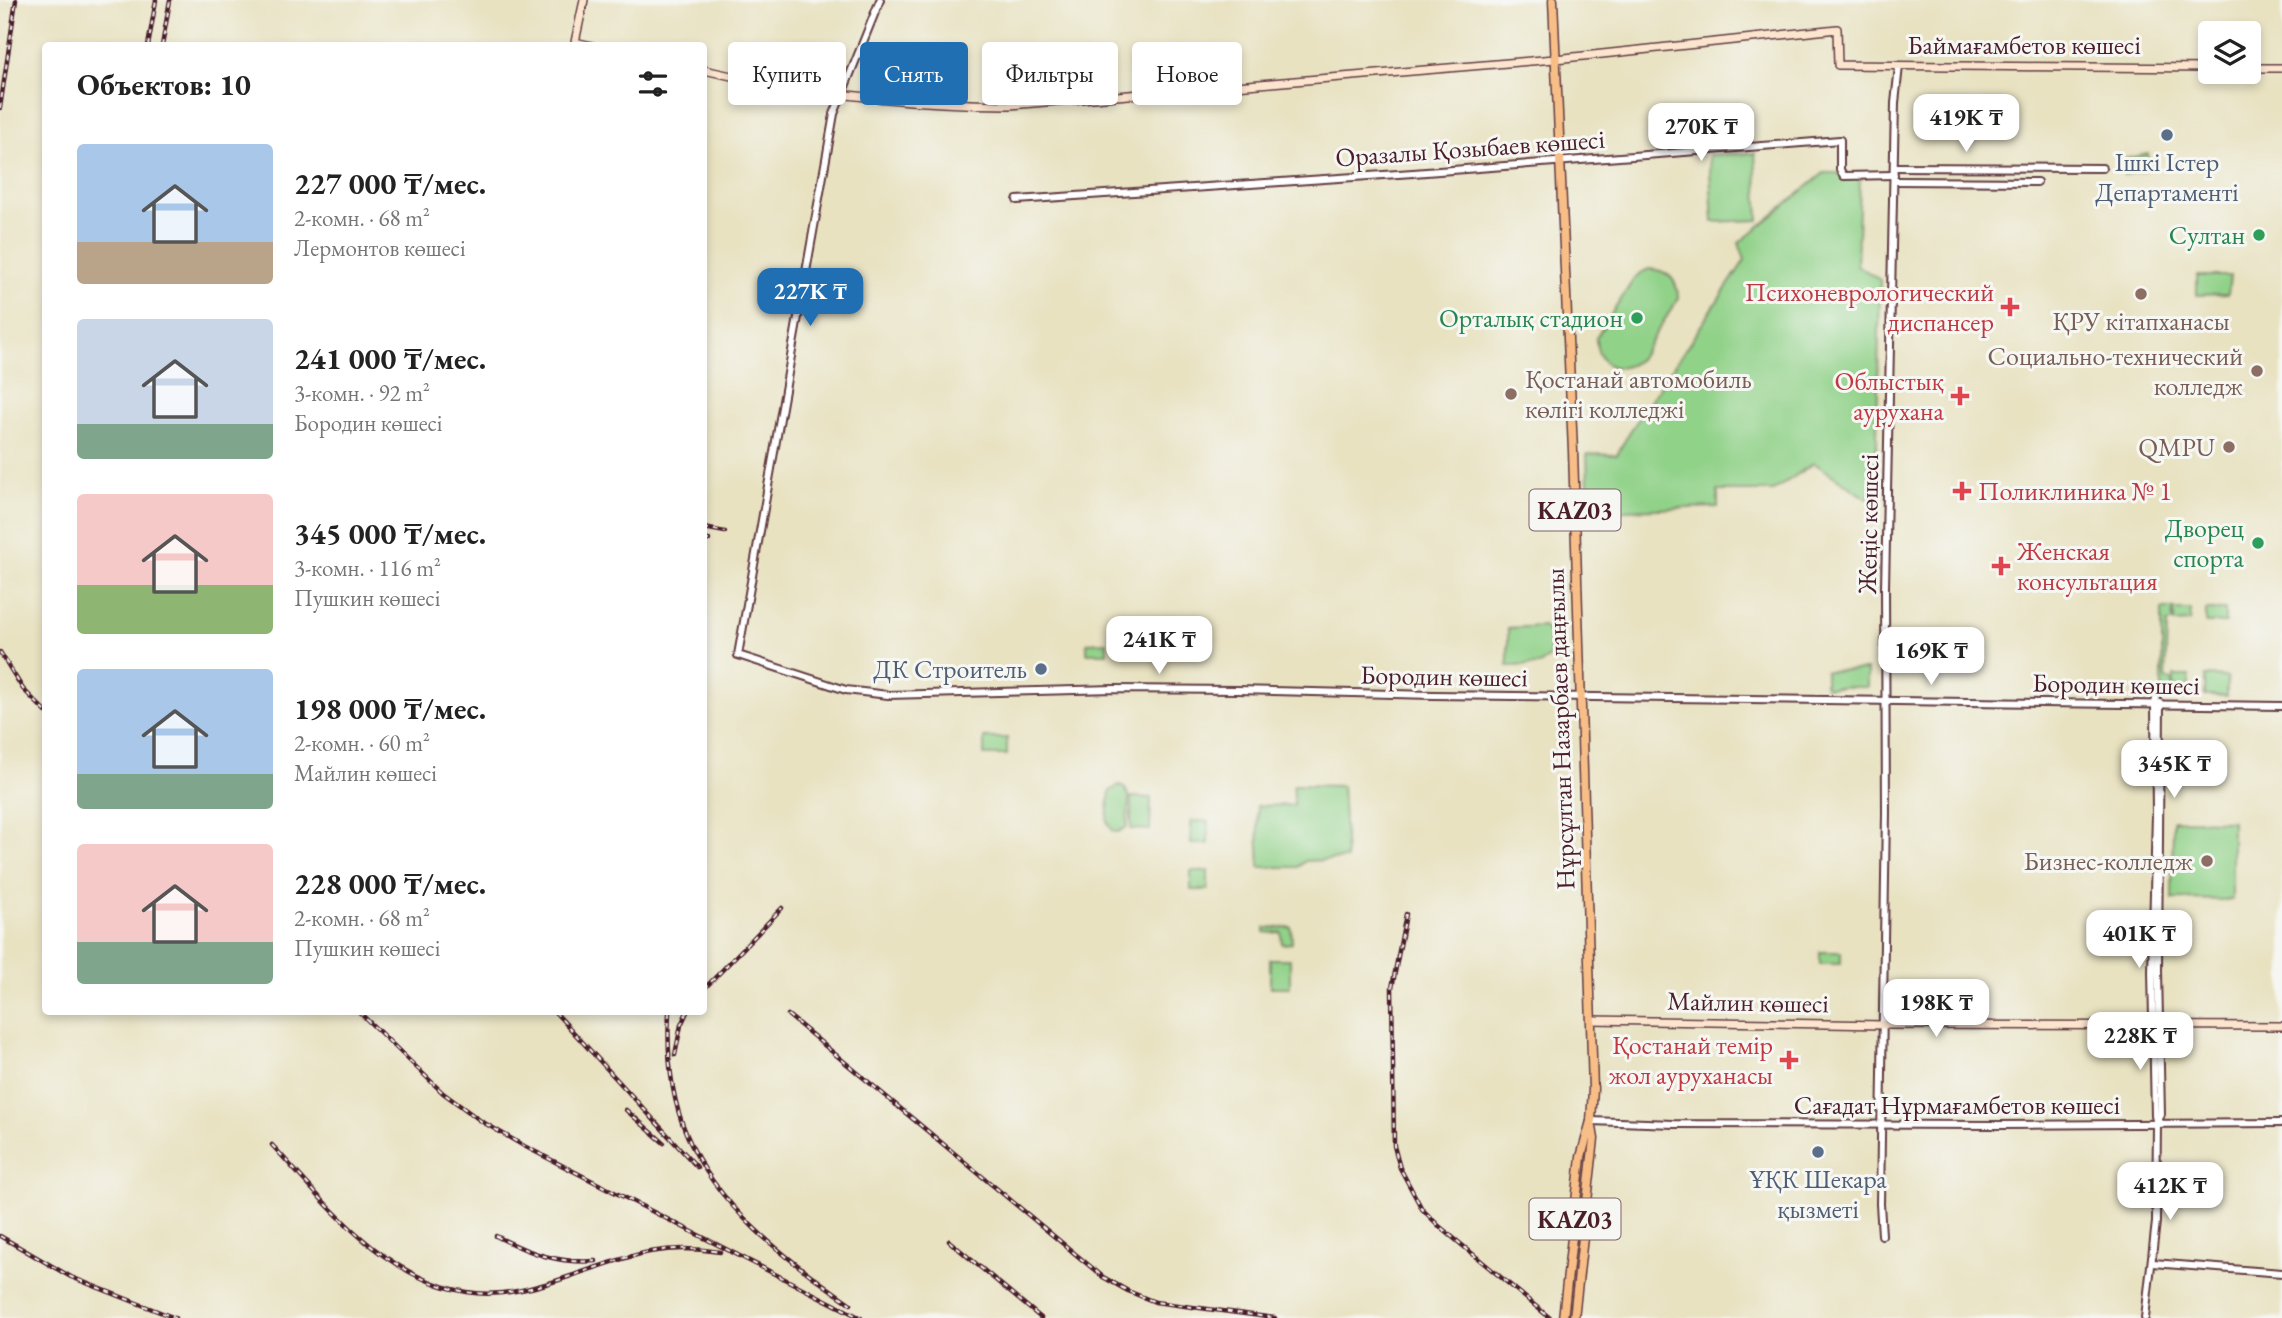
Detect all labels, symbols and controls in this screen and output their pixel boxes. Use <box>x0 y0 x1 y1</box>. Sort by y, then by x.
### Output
map controls <box>2198 21 2261 84</box>
button: layers <box>2198 21 2261 84</box>
street label: Баймағамбетов көшесі <box>1907 28 2141 62</box>
chip: Купить <box>728 42 846 105</box>
chip: Снять <box>860 42 968 105</box>
chip: Фильтры <box>982 42 1118 105</box>
chip: Новое <box>1132 42 1242 105</box>
text: Объектов: 10 <box>77 65 251 104</box>
icon: filters <box>634 65 672 103</box>
pin: 419K ₸ <box>1909 94 2023 154</box>
text: 419K ₸ <box>1929 102 2003 132</box>
pin: 270K ₸ <box>1644 104 1758 163</box>
text: 270K ₸ <box>1664 111 1738 141</box>
street label: Оразалы Қозыбаев көшесі <box>1334 122 1606 174</box>
marker: Ішкі Істер Департаменті <box>2159 127 2175 143</box>
place label: Ішкі Істер Департаменті <box>2095 145 2239 209</box>
text: 227 000 ₸/мес. <box>294 164 486 203</box>
icon: home <box>133 172 217 256</box>
text: 2-комн. · 68 m² <box>294 203 430 233</box>
place label: Султан <box>2169 218 2245 252</box>
marker: Султан <box>2251 227 2267 243</box>
text: Лермонтов көшесі <box>294 233 466 263</box>
pin: 227K ₸ <box>753 268 867 328</box>
place label: Психоневрологический диспансер <box>1745 275 1994 339</box>
text: 227K ₸ <box>773 276 847 306</box>
marker: ҚРУ кітапханасы <box>2133 286 2149 302</box>
marker: Психоневрологический диспансер <box>2000 297 2020 317</box>
place label: Орталық стадион <box>1439 301 1623 335</box>
place label: ҚРУ кітапханасы <box>2052 304 2230 338</box>
marker: Орталық стадион <box>1629 310 1645 326</box>
text: 241 000 ₸/мес. <box>294 339 486 378</box>
place label: Социально-технический колледж <box>1988 339 2243 403</box>
icon: home <box>133 347 217 431</box>
place label: Қостанай автомобиль көлігі колледжі <box>1525 362 1752 426</box>
marker: Социально-технический колледж <box>2249 363 2265 379</box>
place label: Облыстық аурухана <box>1835 364 1945 428</box>
text: 3-комн. · 92 m² <box>294 378 430 408</box>
marker: Қостанай автомобиль көлігі колледжі <box>1503 386 1519 402</box>
marker: Облыстық аурухана <box>1950 386 1970 406</box>
text: Бородин көшесі <box>294 408 442 438</box>
place label: QMPU <box>2138 430 2215 464</box>
marker: QMPU <box>2221 439 2237 455</box>
street label: Жеңіс көшесі <box>1850 453 1886 596</box>
place label: Поликлиника № 1 <box>1978 474 2172 508</box>
marker: Поликлиника № 1 <box>1952 481 1972 501</box>
road number: KАZ03 <box>1530 490 1620 530</box>
place label: Дворец спорта <box>2165 511 2245 575</box>
text: 345 000 ₸/мес. <box>294 514 486 553</box>
icon: home <box>133 522 217 606</box>
place label: Женская консультация <box>2016 534 2158 598</box>
marker: Дворец спорта <box>2250 535 2266 551</box>
text: 3-комн. · 116 m² <box>294 553 441 583</box>
marker: Женская консультация <box>1991 556 2011 576</box>
street label: Нұрсұлтан Назарбаев даңғылы <box>1537 568 1583 890</box>
text: Пушкин көшесі <box>294 583 440 613</box>
pin: 241K ₸ <box>1102 616 1216 676</box>
text: 241K ₸ <box>1122 624 1196 654</box>
pin: 169K ₸ <box>1874 628 1988 687</box>
text: 169K ₸ <box>1894 635 1968 665</box>
place label: ДК Строитель <box>873 652 1027 686</box>
street label: Бородин көшесі <box>1360 658 1528 694</box>
marker: ДК Строитель <box>1033 661 1049 677</box>
street label: Бородин көшесі <box>2032 666 2200 702</box>
text: 198 000 ₸/мес. <box>294 689 486 728</box>
icon: home <box>133 697 217 781</box>
text: 2-комн. · 60 m² <box>294 728 430 758</box>
pin: 345K ₸ <box>2117 740 2231 800</box>
text: 345K ₸ <box>2137 748 2211 778</box>
text: Майлин көшесі <box>294 758 437 788</box>
place label: Бизнес-колледж <box>2024 844 2193 878</box>
marker: Бизнес-колледж <box>2199 853 2215 869</box>
text: 228 000 ₸/мес. <box>294 864 486 903</box>
icon: home <box>133 872 217 956</box>
text: 2-комн. · 68 m² <box>294 903 430 933</box>
pin: 401K ₸ <box>2082 911 2196 970</box>
text: 401K ₸ <box>2102 918 2176 948</box>
text: Пушкин көшесі <box>294 933 440 963</box>
pin: 198K ₸ <box>1879 979 1993 1039</box>
street label: Майлин көшесі <box>1667 984 1829 1020</box>
text: 198K ₸ <box>1899 987 1973 1017</box>
pin: 228K ₸ <box>2083 1012 2197 1072</box>
text: 228K ₸ <box>2103 1020 2177 1050</box>
place label: Қостанай темір жол ауруханасы <box>1608 1028 1773 1092</box>
marker: Қостанай темір жол ауруханасы <box>1779 1050 1799 1070</box>
street label: Сағадат Нұрмағамбетов көшесі <box>1794 1088 2120 1122</box>
marker: ҰҚК Шекара қызметі <box>1810 1144 1826 1160</box>
place label: ҰҚК Шекара қызметі <box>1749 1162 1887 1226</box>
pin: 412K ₸ <box>2113 1162 2227 1222</box>
text: 412K ₸ <box>2133 1170 2207 1200</box>
road number: KАZ03 <box>1530 1198 1620 1240</box>

